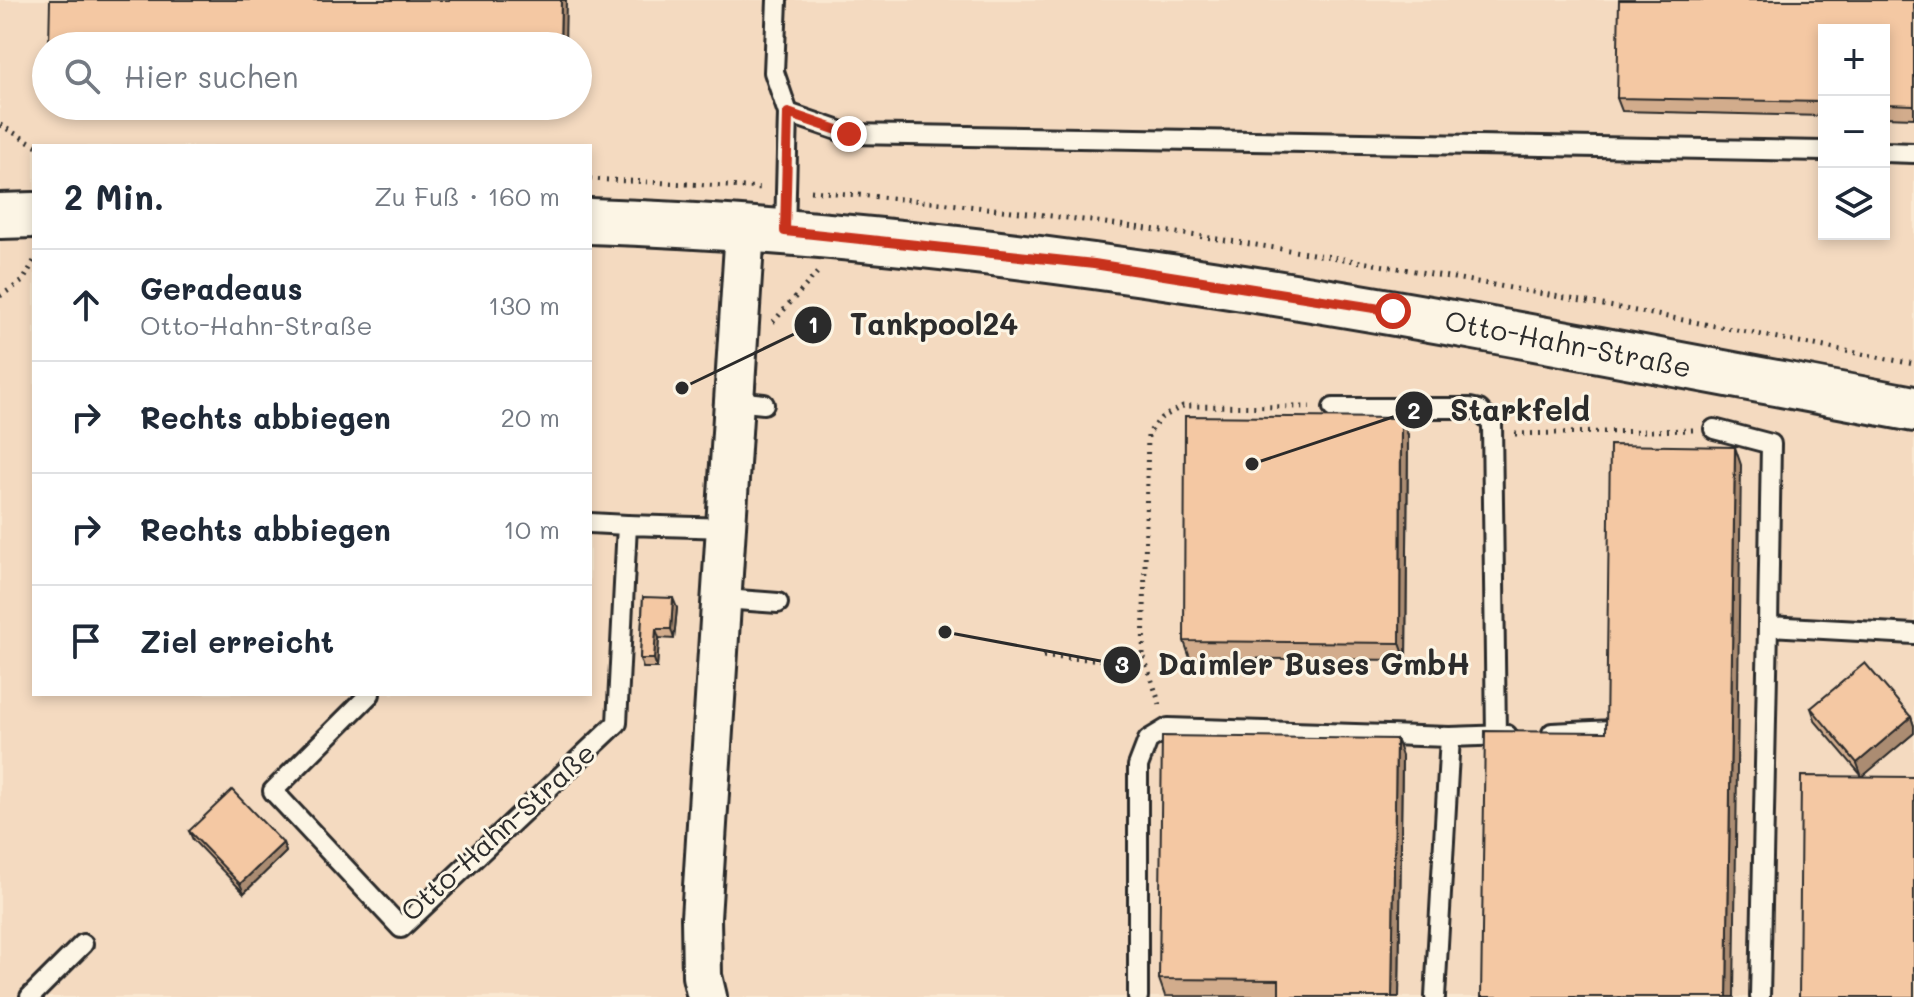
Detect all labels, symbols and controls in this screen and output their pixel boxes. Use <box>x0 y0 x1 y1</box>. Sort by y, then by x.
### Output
map controls <box>1818 24 1890 240</box>
button: + <box>1818 24 1890 96</box>
search box <box>32 32 592 120</box>
icon: search <box>60 54 104 98</box>
text: Hier suchen <box>124 56 299 96</box>
button: − <box>1818 96 1890 168</box>
route end <box>831 116 867 152</box>
button: layers <box>1818 168 1890 240</box>
text: 2 Min. <box>64 174 164 219</box>
text: Zu Fuß · 160 m <box>374 179 560 213</box>
text: Geradeaus <box>140 268 303 308</box>
icon: ahead <box>64 283 108 327</box>
text: 130 m <box>488 288 560 322</box>
route start <box>1375 293 1411 329</box>
callout: Tankpool24 <box>793 298 1034 352</box>
street label: Otto-Hahn-Straße <box>1442 301 1695 385</box>
text: Tankpool24 <box>850 303 1018 343</box>
text: Otto-Hahn-Straße <box>140 308 373 342</box>
text: 1 <box>808 308 818 339</box>
callout: Starkfeld <box>1394 383 1606 437</box>
text: Starkfeld <box>1450 389 1590 429</box>
text: 2 <box>1407 394 1421 425</box>
icon: right <box>64 395 108 439</box>
text: Rechts abbiegen <box>140 397 391 437</box>
text: 20 m <box>500 400 560 434</box>
icon: right <box>64 507 108 551</box>
text: Rechts abbiegen <box>140 509 391 549</box>
text: 10 m <box>503 512 560 546</box>
icon: arrive <box>64 619 108 663</box>
text: Ziel erreicht <box>140 621 334 661</box>
callout: Daimler Buses GmbH <box>1102 638 1486 692</box>
text: Daimler Buses GmbH <box>1158 643 1470 683</box>
text: 3 <box>1115 648 1129 679</box>
street label: Otto-Hahn-Straße <box>392 734 602 928</box>

